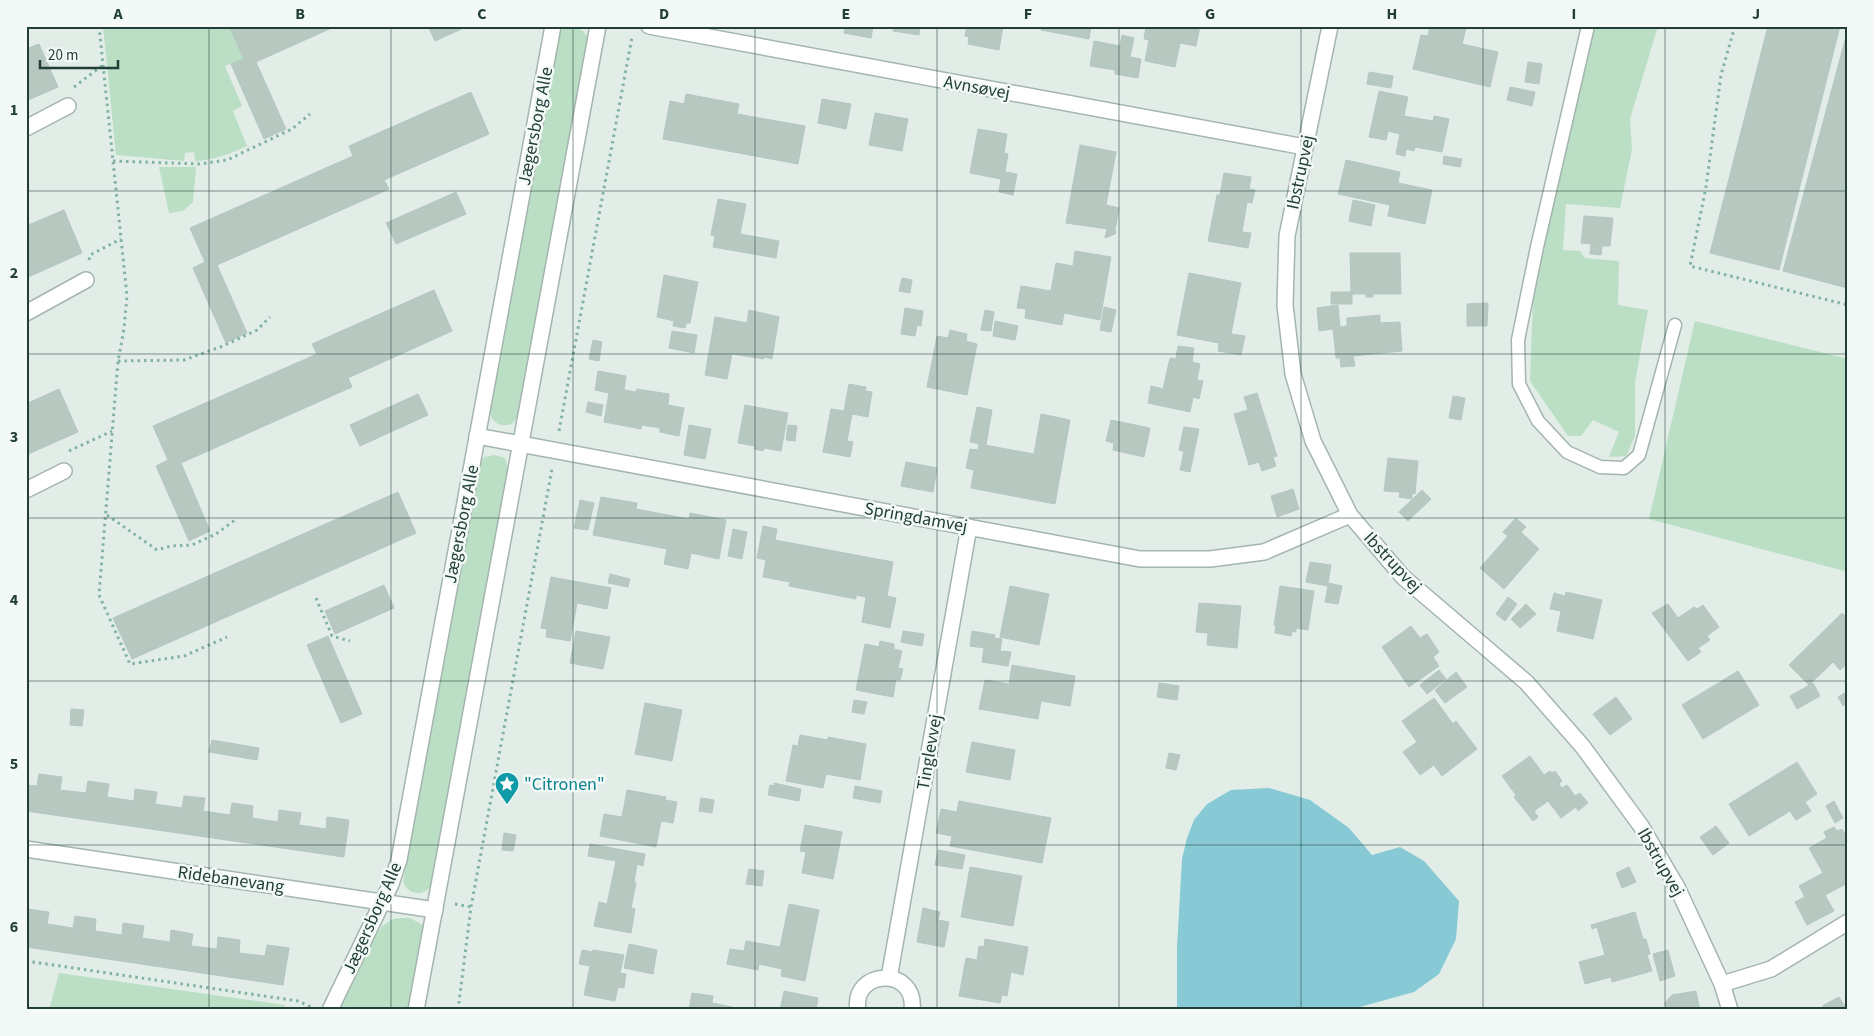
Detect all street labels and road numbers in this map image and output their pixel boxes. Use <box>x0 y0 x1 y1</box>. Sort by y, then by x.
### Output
street label: Jægersborg Alle <box>512 65 559 188</box>
street label: Avnsøvej <box>942 69 1012 106</box>
street label: Ibstrupvej <box>1280 133 1321 212</box>
street label: Jægersborg Alle <box>438 463 485 586</box>
street label: Springdamvej <box>862 496 970 539</box>
street label: Ibstrupvej <box>1358 526 1428 599</box>
street label: Tinglevvej <box>911 712 948 792</box>
street label: Ibstrupvej <box>1631 823 1690 901</box>
street label: Jægersborg Alle <box>337 858 408 978</box>
street label: Ridebanevang <box>176 860 286 899</box>

